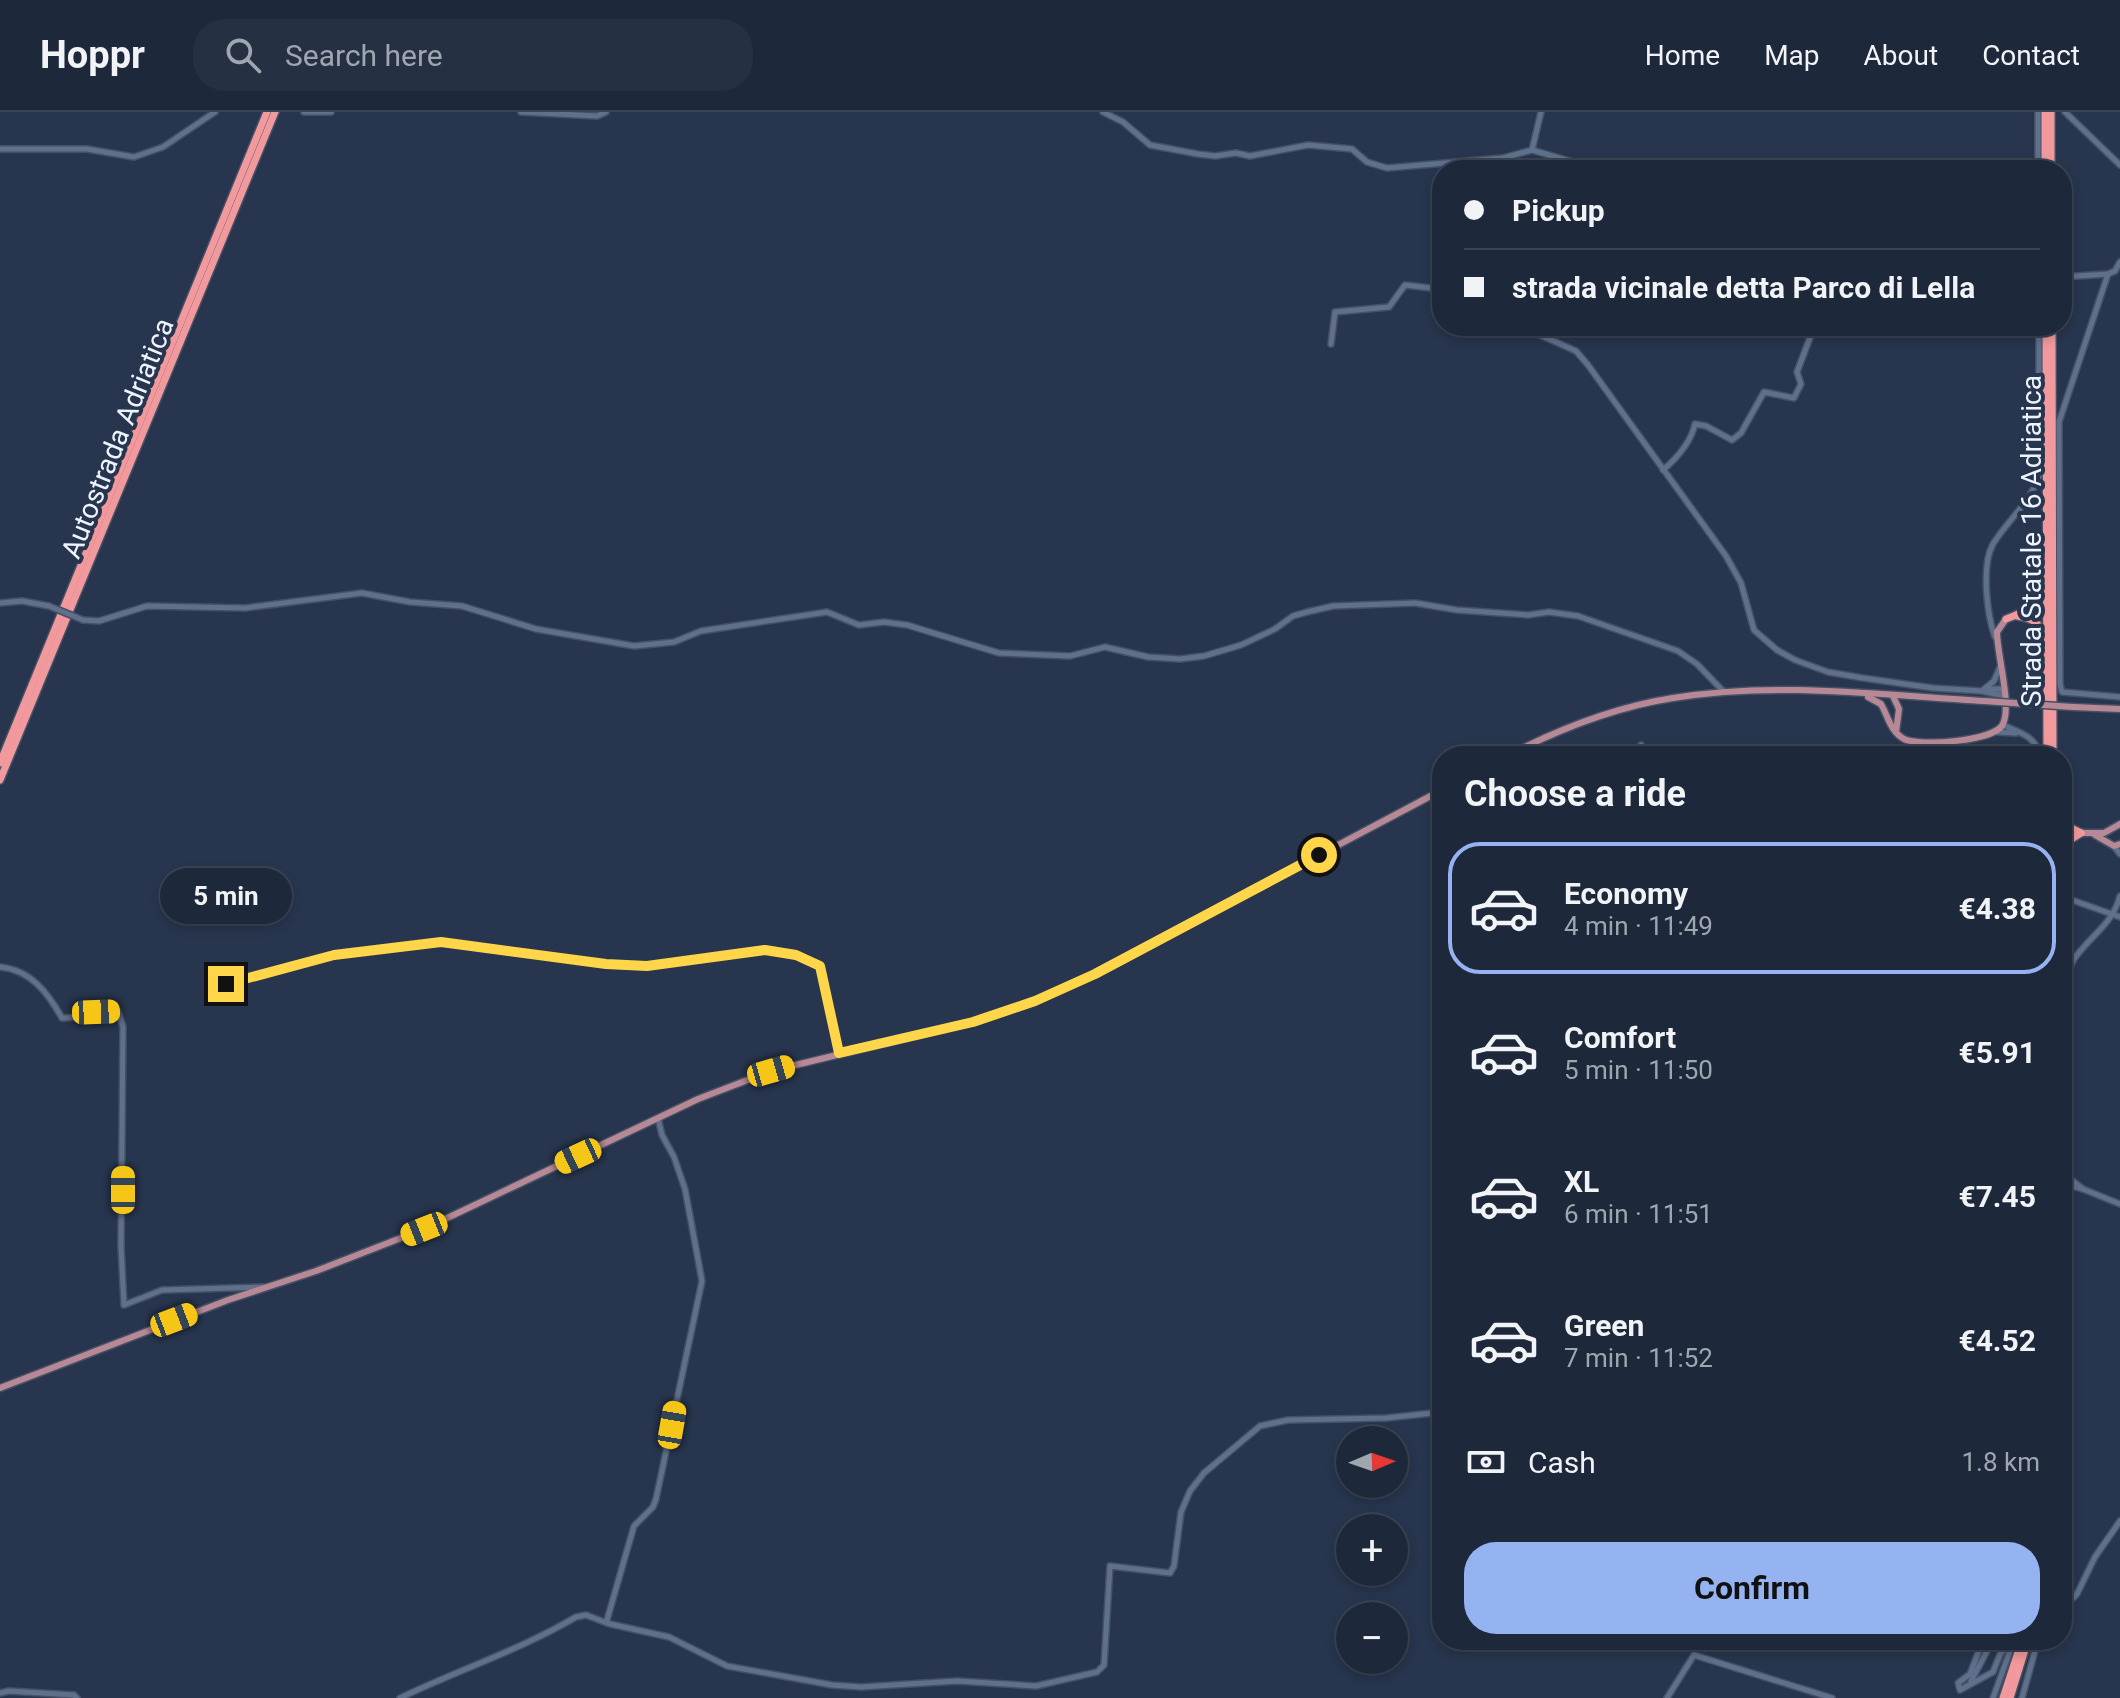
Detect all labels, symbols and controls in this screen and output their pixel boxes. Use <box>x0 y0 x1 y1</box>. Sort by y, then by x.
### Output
search box <box>193 19 753 91</box>
text: Hoppr <box>40 33 145 77</box>
icon: search <box>221 33 265 77</box>
text: Search here <box>285 38 443 73</box>
text: Home <box>1645 39 1720 72</box>
text: Map <box>1764 39 1820 72</box>
text: About <box>1864 39 1938 72</box>
text: Contact <box>1982 39 2080 72</box>
text: Pickup <box>1512 193 1605 228</box>
text: strada vicinale detta Parco di Lella <box>1512 270 1975 305</box>
street label: Autostrada Adriatica <box>54 314 181 563</box>
street label: Strada Statale 16 Adriatica <box>2015 375 2048 707</box>
text: Choose a ride <box>1464 773 1686 815</box>
route start <box>1301 837 1337 873</box>
callout: 5 min <box>160 868 292 924</box>
icon: car <box>1468 872 1540 944</box>
text: Economy <box>1564 876 1688 911</box>
text: 5 min <box>193 881 259 911</box>
text: €4.38 <box>1958 891 2036 926</box>
text: 4 min · 11:49 <box>1564 911 1713 941</box>
route end <box>208 966 244 1002</box>
car <box>72 999 120 1025</box>
icon: car <box>1468 1016 1540 1088</box>
text: Comfort <box>1564 1020 1676 1055</box>
text: €5.91 <box>1958 1035 2036 1070</box>
car <box>745 1053 797 1089</box>
text: 5 min · 11:50 <box>1564 1055 1713 1085</box>
car <box>551 1135 605 1177</box>
icon: car <box>1468 1160 1540 1232</box>
text: XL <box>1564 1164 1599 1199</box>
car <box>111 1166 135 1214</box>
text: €7.45 <box>1958 1179 2036 1214</box>
text: 6 min · 11:51 <box>1564 1199 1713 1229</box>
car <box>397 1209 451 1249</box>
car <box>147 1300 201 1340</box>
icon: car <box>1468 1304 1540 1376</box>
text: Green <box>1564 1308 1644 1343</box>
text: €4.52 <box>1958 1323 2036 1358</box>
text: 7 min · 11:52 <box>1564 1343 1713 1373</box>
car <box>656 1399 688 1451</box>
north arrow <box>1336 1426 1408 1498</box>
map controls <box>1336 1426 1408 1674</box>
icon: cash <box>1464 1440 1508 1484</box>
text: Cash <box>1528 1445 1596 1480</box>
text: 1.8 km <box>1961 1447 2040 1477</box>
button: + <box>1336 1514 1408 1586</box>
button: Confirm <box>1464 1542 2040 1634</box>
button: − <box>1336 1602 1408 1674</box>

